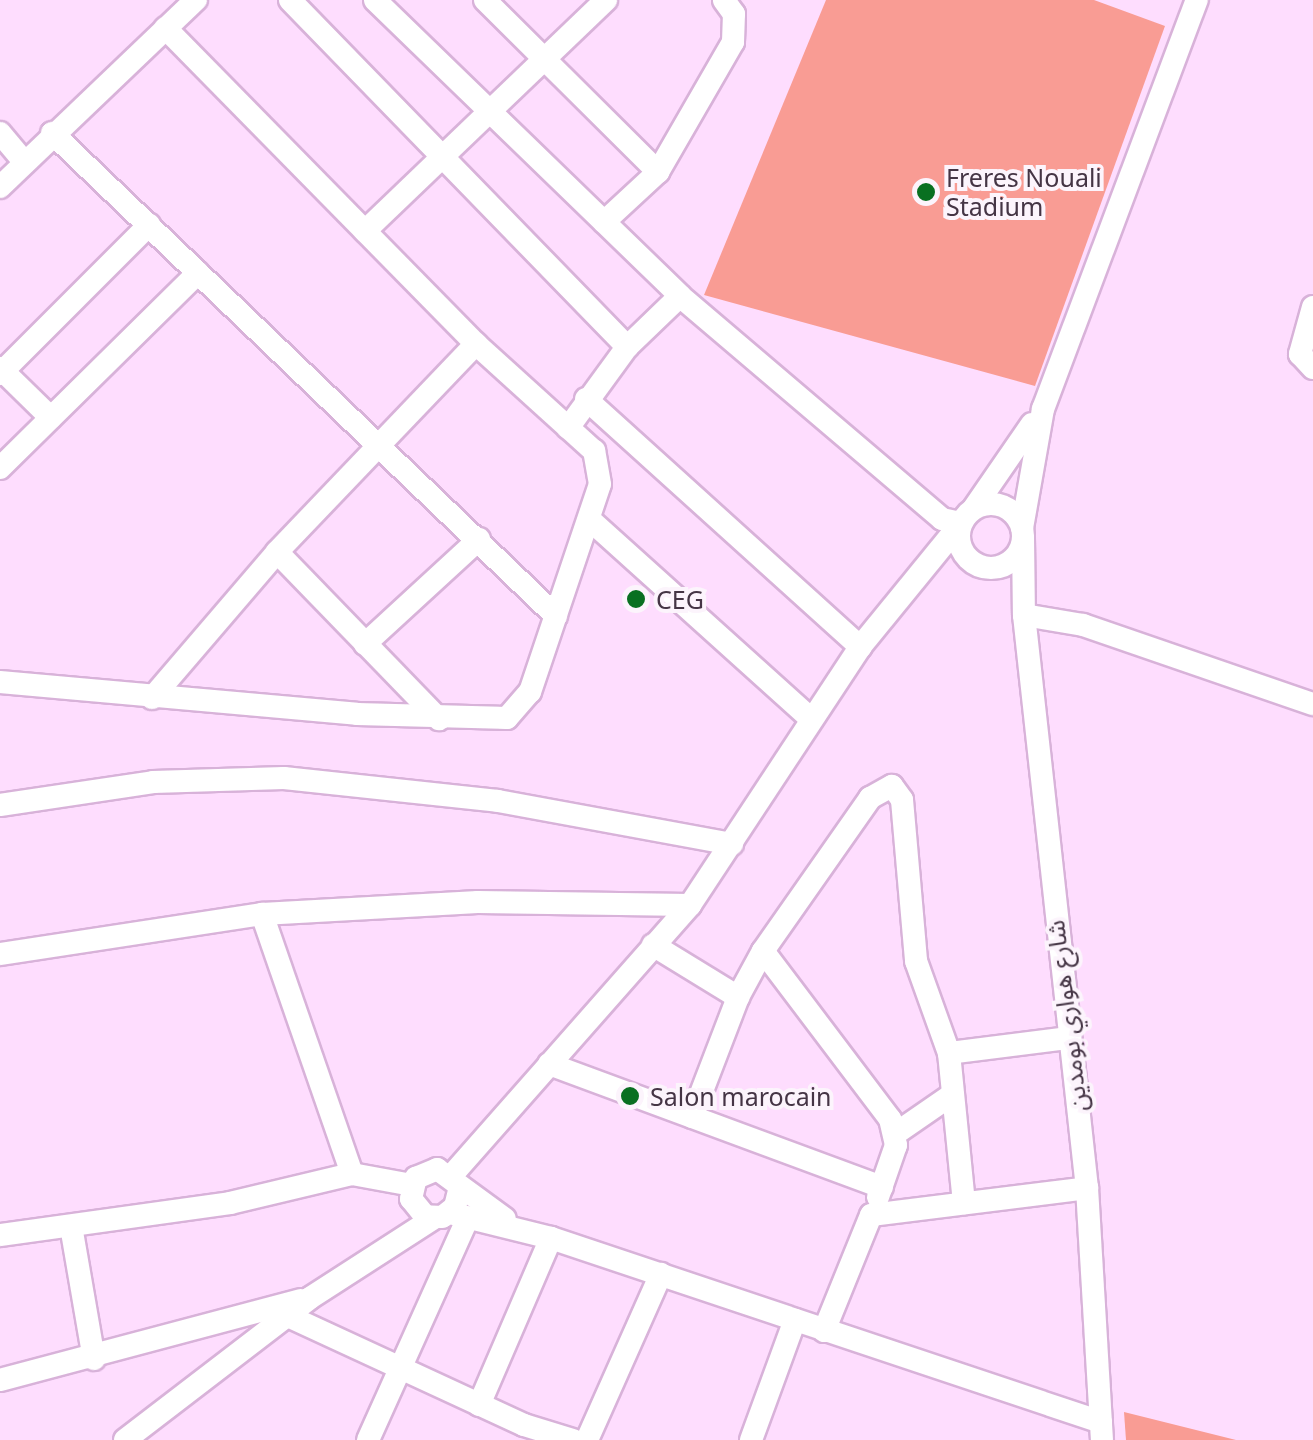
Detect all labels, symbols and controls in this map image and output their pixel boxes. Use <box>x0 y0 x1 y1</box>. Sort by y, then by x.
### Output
place label: Freres Nouali Stadium <box>946 163 1102 222</box>
marker: Freres Nouali Stadium <box>915 181 937 203</box>
place label: CEG <box>656 584 704 614</box>
marker: CEG <box>625 588 647 610</box>
street label: شارع هواري بومدين <box>1039 919 1093 1113</box>
place label: Salon marocain <box>650 1081 832 1111</box>
marker: Salon marocain <box>619 1085 641 1107</box>

